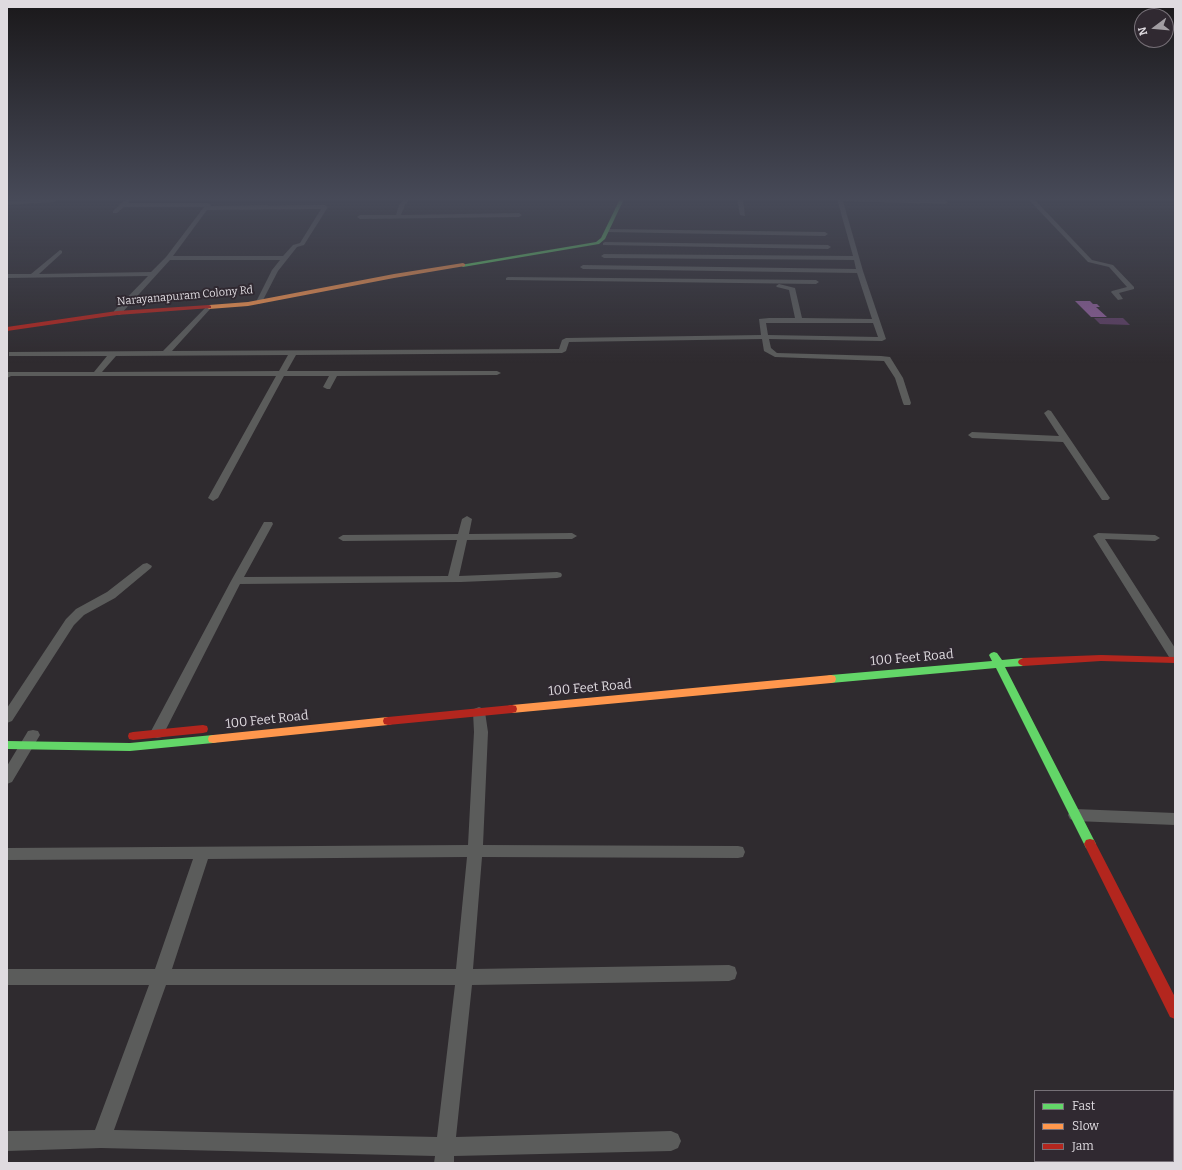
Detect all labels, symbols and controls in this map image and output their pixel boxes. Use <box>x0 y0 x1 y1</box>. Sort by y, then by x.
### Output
north arrow <box>1134 8 1174 48</box>
text: N <box>1136 25 1150 37</box>
street label: Narayanapuram Colony Rd <box>116 283 254 309</box>
street label: 100 Feet Road <box>870 647 954 669</box>
street label: 100 Feet Road <box>548 677 632 699</box>
street label: 100 Feet Road <box>225 708 309 732</box>
legend <box>1034 1090 1174 1162</box>
text: Fast <box>1072 1099 1095 1113</box>
text: Slow <box>1072 1119 1099 1133</box>
text: Jam <box>1072 1139 1094 1153</box>

